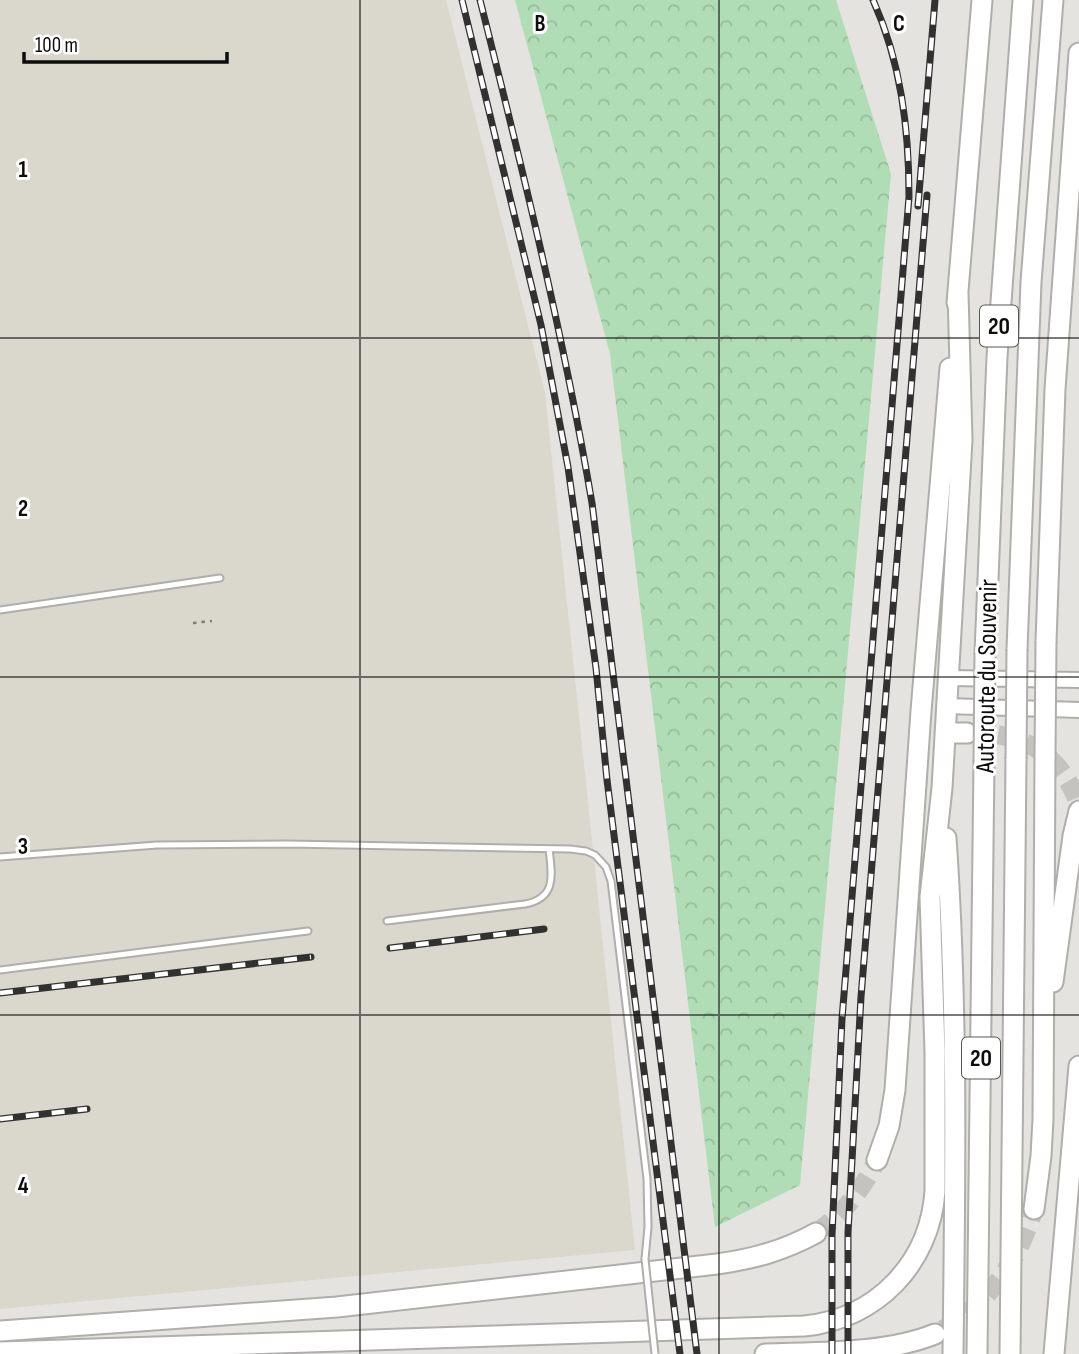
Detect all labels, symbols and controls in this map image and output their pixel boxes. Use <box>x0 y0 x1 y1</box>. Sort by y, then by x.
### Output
text: B <box>535 10 546 38</box>
text: C <box>893 10 905 38</box>
scale bar <box>24 21 228 65</box>
text: 100 m <box>35 33 78 58</box>
text: 1 <box>18 156 28 184</box>
road number: 20 <box>980 306 1018 346</box>
text: 2 <box>18 495 28 523</box>
street label: Autoroute du Souvenir <box>970 578 1005 774</box>
text: 3 <box>18 833 28 861</box>
road number: 20 <box>962 1038 1000 1078</box>
text: 4 <box>18 1172 29 1200</box>

